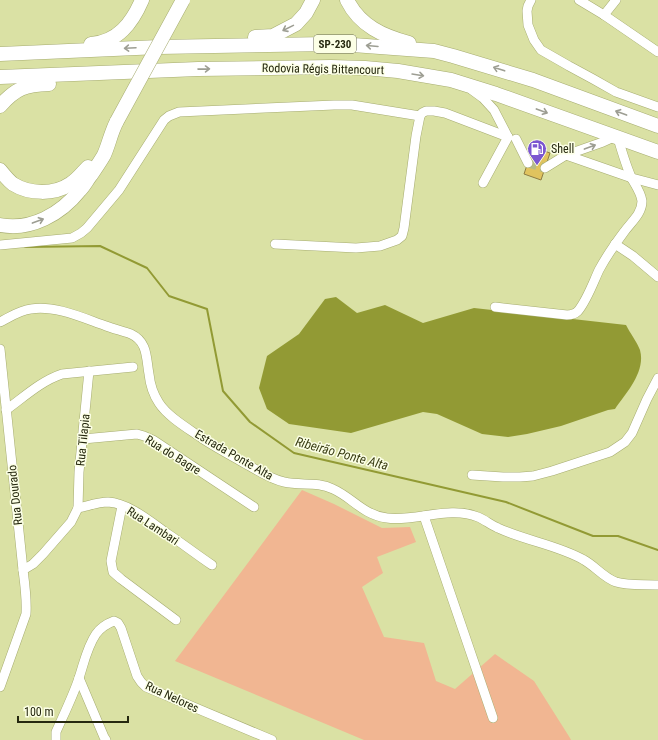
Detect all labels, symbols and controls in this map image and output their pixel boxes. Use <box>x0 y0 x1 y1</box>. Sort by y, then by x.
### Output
one-way arrow <box>283 25 295 32</box>
road number: SP-230 <box>314 35 356 53</box>
one-way arrow <box>366 43 379 50</box>
one-way arrow <box>124 44 137 52</box>
street label: Rodovia Régis Bittencourt <box>262 61 385 77</box>
one-way arrow <box>197 65 210 73</box>
one-way arrow <box>493 65 506 72</box>
one-way arrow <box>411 71 424 79</box>
one-way arrow <box>536 107 548 115</box>
one-way arrow <box>616 108 628 116</box>
fuel station icon: Shell <box>526 138 548 166</box>
place label: Shell <box>551 142 574 156</box>
one-way arrow <box>584 142 596 150</box>
one-way arrow <box>32 217 44 225</box>
street label: Rua Tilapia <box>73 413 93 467</box>
street label: Estrada Ponte Alta <box>192 427 276 483</box>
street label: Rua do Bagre <box>143 432 204 478</box>
water label: Ribeirão Ponte Alta <box>294 434 390 473</box>
street label: Rua Dourado <box>5 464 25 526</box>
street label: Rua Lambari <box>124 504 182 548</box>
street label: Rua Nelores <box>143 679 201 715</box>
scale bar <box>18 698 128 724</box>
text: 100 m <box>24 705 54 719</box>

